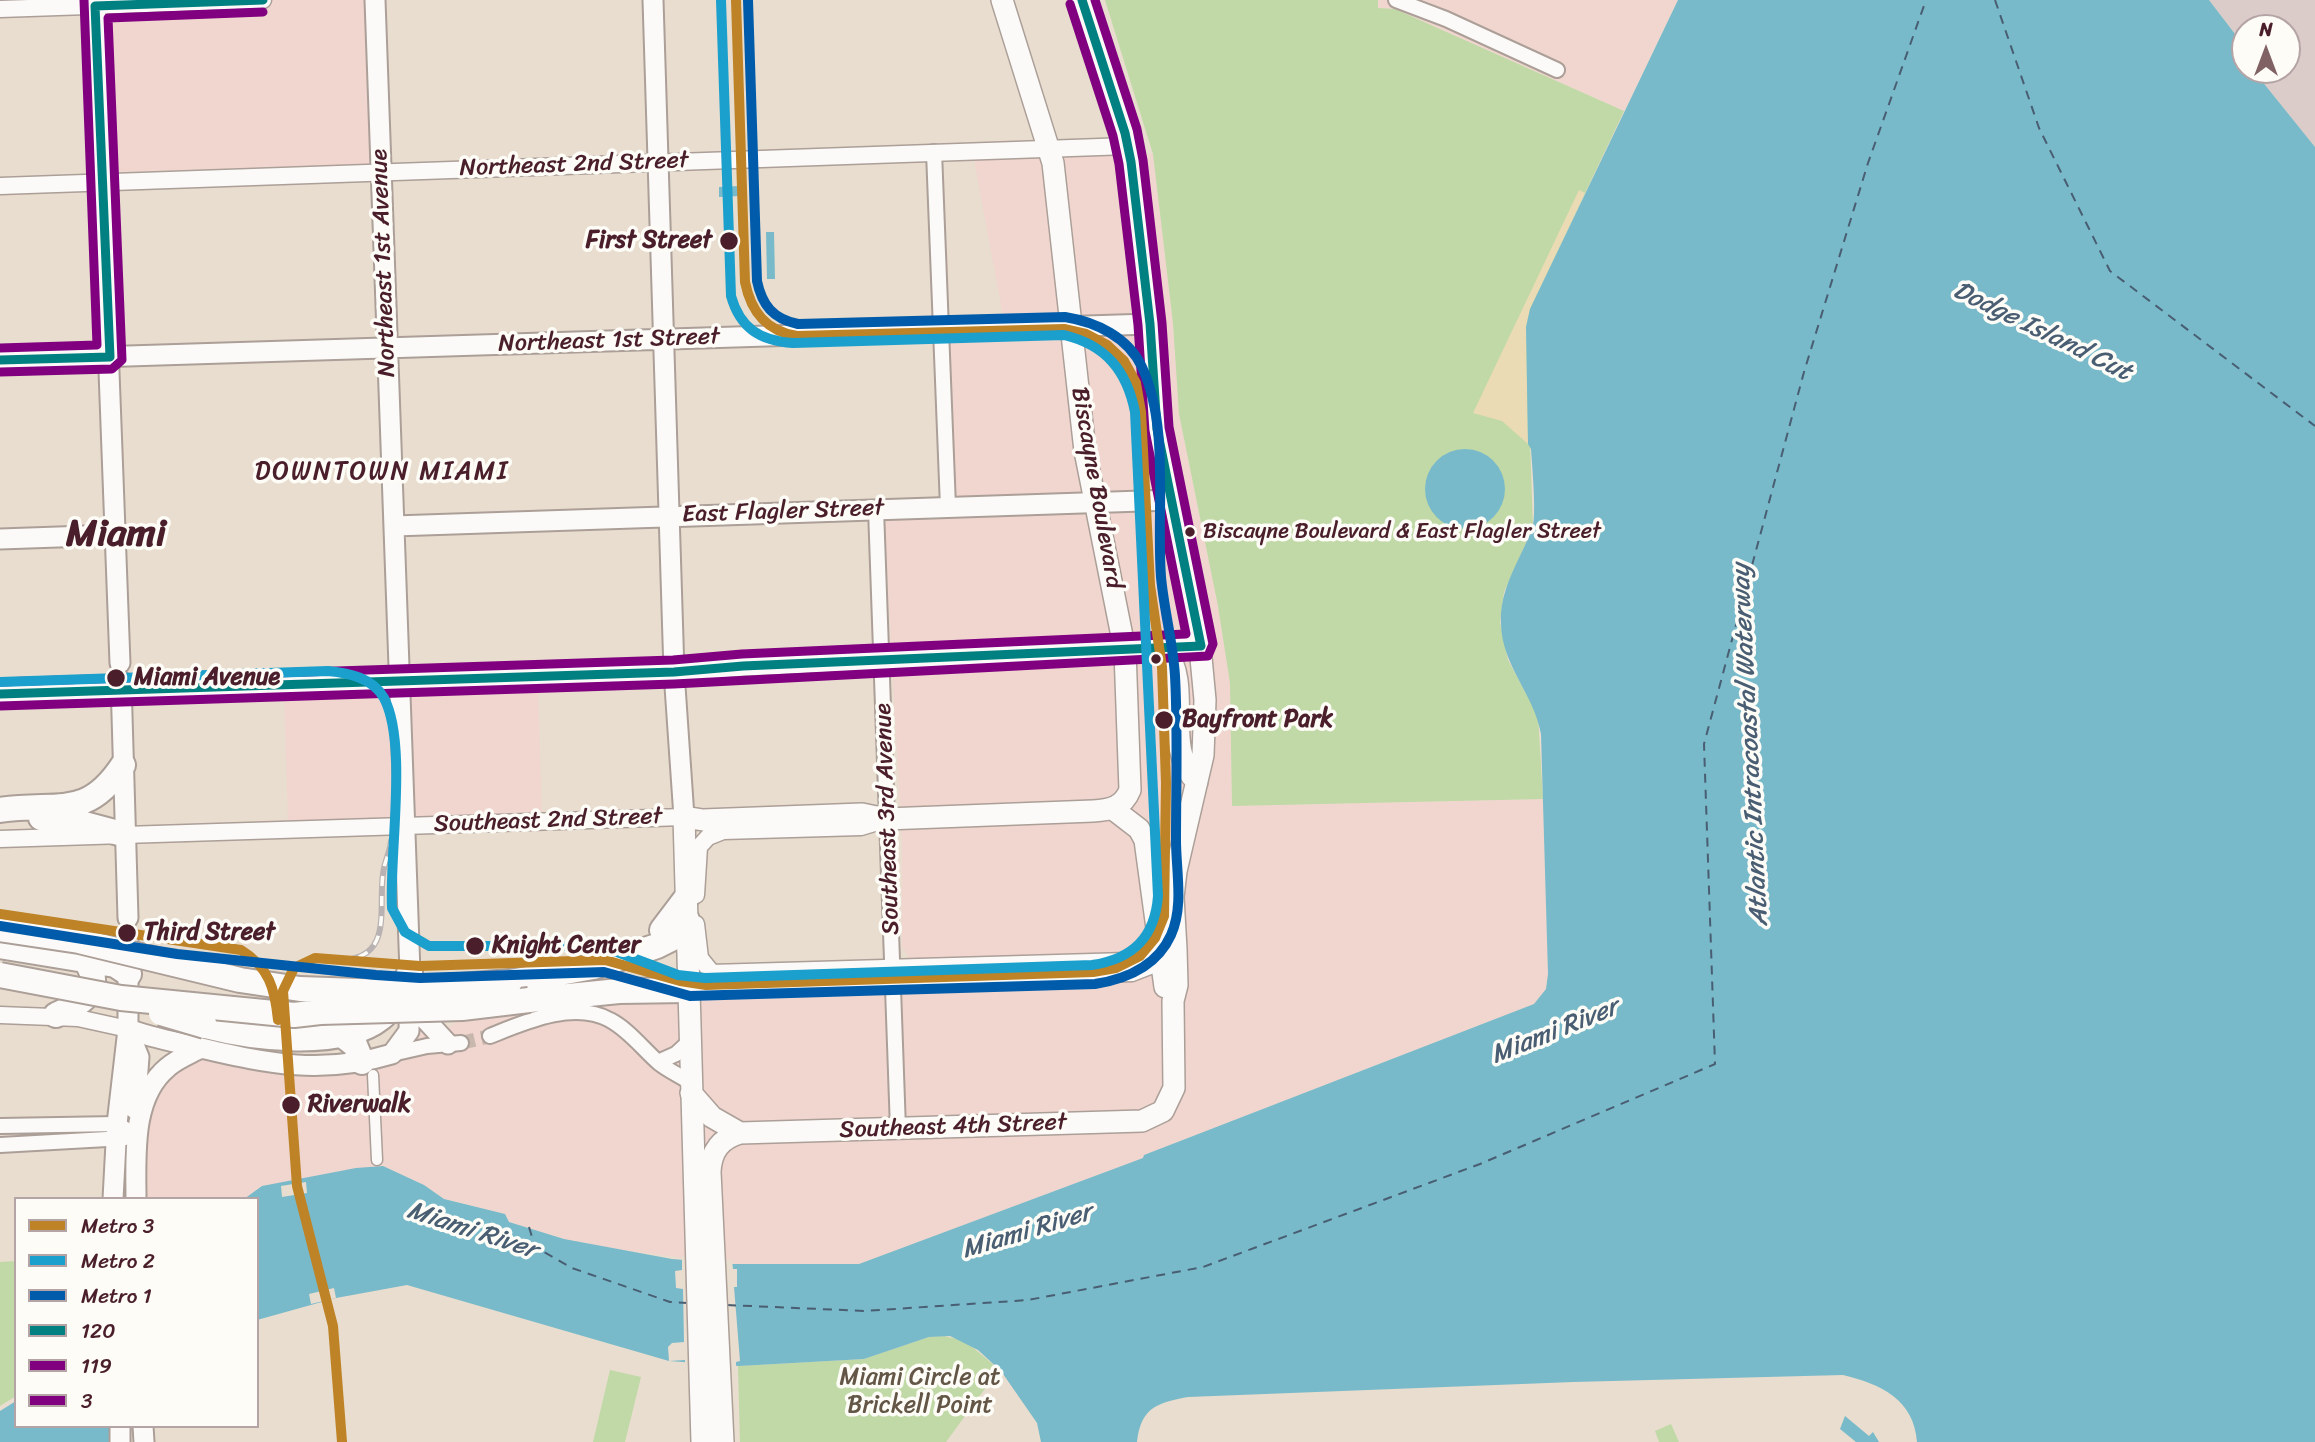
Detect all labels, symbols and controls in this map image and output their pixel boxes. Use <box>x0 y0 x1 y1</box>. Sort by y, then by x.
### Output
text: N <box>2259 13 2273 46</box>
north arrow <box>2231 14 2301 84</box>
street label: Northeast 2nd Street <box>459 147 689 183</box>
street label: Northeast 1st Avenue <box>366 148 402 378</box>
place label: First Street <box>586 227 712 255</box>
marker: First Street <box>718 230 740 252</box>
water label: Dodge Island Cut <box>1948 275 2136 389</box>
street label: Northeast 1st Street <box>498 323 720 359</box>
street label: Biscayne Boulevard <box>1064 385 1128 591</box>
district label: DOWNTOWN MIAMI <box>257 456 507 488</box>
street label: East Flagler Street <box>681 494 885 530</box>
district label: Miami <box>66 512 166 558</box>
place label: Biscayne Boulevard & East Flagler Street <box>1203 519 1601 545</box>
marker: Biscayne Boulevard & East Flagler Street <box>1183 525 1197 539</box>
water label: Atlantic Intracoastal Waterway <box>1726 563 1776 927</box>
unlabelled marker <box>1149 652 1163 666</box>
place label: Miami Avenue <box>134 664 280 692</box>
marker: Miami Avenue <box>105 667 127 689</box>
street label: Southeast 3rd Avenue <box>870 703 906 935</box>
place label: Bayfront Park <box>1182 706 1333 734</box>
marker: Bayfront Park <box>1153 709 1175 731</box>
street label: Southeast 2nd Street <box>433 803 663 839</box>
place label: Third Street <box>144 919 275 947</box>
marker: Third Street <box>116 922 138 944</box>
place label: Knight Center <box>492 932 640 960</box>
marker: Knight Center <box>464 935 486 957</box>
water label: Miami River <box>1487 992 1623 1072</box>
place label: Riverwalk <box>308 1091 411 1119</box>
marker: Riverwalk <box>280 1094 302 1116</box>
street label: Southeast 4th Street <box>839 1109 1067 1145</box>
water label: Miami River <box>403 1195 541 1267</box>
legend <box>14 1197 259 1428</box>
water label: Miami River <box>958 1197 1096 1267</box>
text: Metro 3 <box>81 1207 154 1245</box>
text: Metro 2 <box>81 1242 155 1280</box>
text: Metro 1 <box>81 1277 152 1315</box>
text: 120 <box>81 1312 115 1350</box>
text: 119 <box>81 1347 112 1385</box>
park label: Miami Circle at Brickell Point <box>840 1364 1000 1420</box>
text: 3 <box>81 1382 93 1420</box>

